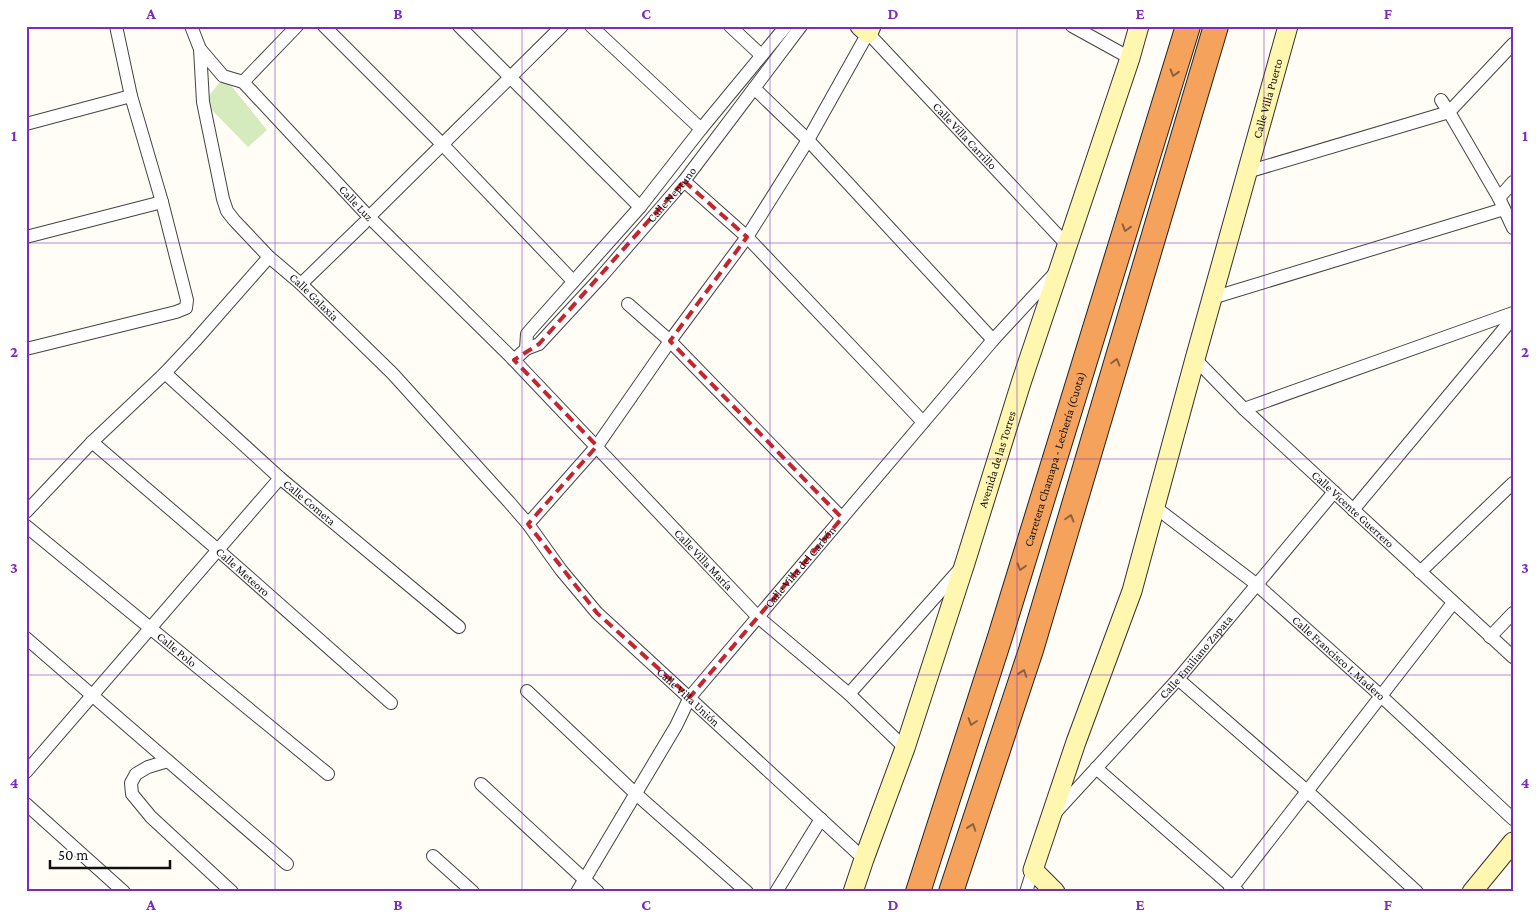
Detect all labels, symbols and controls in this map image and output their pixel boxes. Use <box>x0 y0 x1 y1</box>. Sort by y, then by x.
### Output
text: A <box>145 5 156 22</box>
text: B <box>393 5 403 22</box>
text: C <box>641 5 651 22</box>
text: D <box>887 5 899 22</box>
text: E <box>1135 5 1145 22</box>
text: F <box>1384 5 1393 22</box>
street label: Calle Villa Puerto <box>1250 57 1286 140</box>
one-way arrow <box>1169 68 1179 76</box>
street label: Calle Villa Carrillo <box>930 100 1000 173</box>
text: 1 <box>11 127 17 144</box>
text: 1 <box>1522 127 1528 144</box>
street label: Calle Neptuno <box>644 164 699 225</box>
street label: Calle Luz <box>336 182 376 224</box>
one-way arrow <box>1121 223 1131 232</box>
street label: Calle Galaxia <box>287 270 342 324</box>
text: 2 <box>10 343 18 360</box>
text: 2 <box>1521 343 1529 360</box>
one-way arrow <box>1111 358 1121 366</box>
street label: Carretera Chamapa - Lechería (Cuota) <box>1021 370 1088 548</box>
street label: Avenida de las Torres <box>976 409 1019 510</box>
street label: Calle Vicente Guerrero <box>1309 468 1397 551</box>
street label: Calle Cometa <box>280 477 339 529</box>
one-way arrow <box>1065 514 1075 522</box>
street label: Calle Villa del Carbón <box>762 523 839 611</box>
street label: Calle Villa María <box>671 526 736 593</box>
street label: Calle Meteoro <box>213 545 272 599</box>
text: 3 <box>10 559 18 576</box>
text: 3 <box>1521 559 1529 576</box>
one-way arrow <box>1017 563 1027 571</box>
street label: Calle Emiliano Zapata <box>1156 612 1236 702</box>
street label: Calle Francisco I. Madero <box>1289 613 1388 703</box>
street label: Calle Polo <box>154 629 199 670</box>
street label: Calle Villa Unión <box>654 665 723 730</box>
one-way arrow <box>1018 670 1028 678</box>
one-way arrow <box>968 718 978 726</box>
text: 4 <box>10 774 19 791</box>
text: 4 <box>1521 774 1530 791</box>
one-way arrow <box>966 824 976 832</box>
scale bar <box>50 838 170 870</box>
text: 50 m <box>58 847 88 863</box>
text: A <box>145 896 156 913</box>
text: B <box>393 896 403 913</box>
text: C <box>641 896 651 913</box>
text: D <box>887 896 899 913</box>
text: E <box>1135 896 1145 913</box>
text: F <box>1384 896 1393 913</box>

